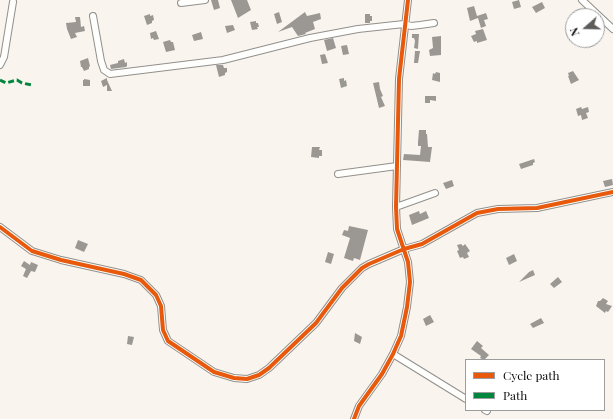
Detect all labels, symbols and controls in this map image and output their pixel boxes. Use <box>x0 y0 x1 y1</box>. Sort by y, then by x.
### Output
north arrow <box>565 8 605 48</box>
text: N <box>566 26 583 38</box>
legend <box>465 359 605 411</box>
text: Cycle path <box>503 367 560 383</box>
text: Path <box>503 387 527 403</box>

